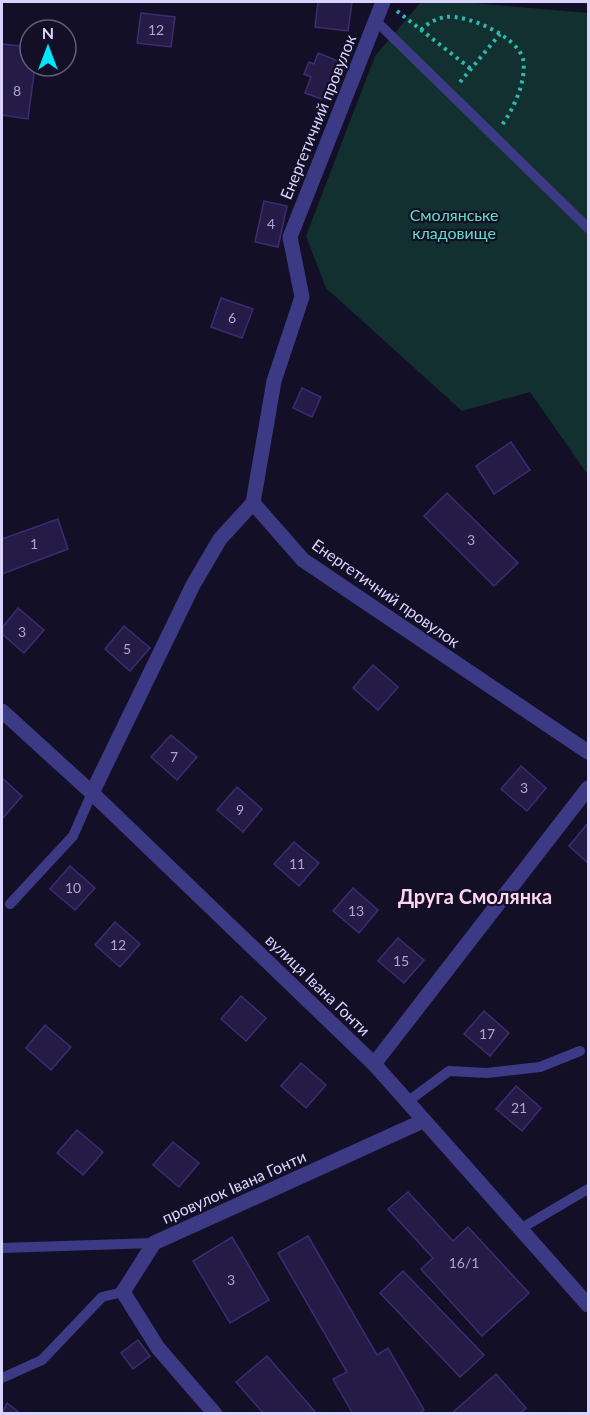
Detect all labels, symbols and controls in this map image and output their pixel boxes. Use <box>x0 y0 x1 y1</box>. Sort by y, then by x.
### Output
north arrow <box>18 18 78 78</box>
house number: 12 <box>148 21 164 38</box>
text: N <box>42 23 54 42</box>
street label: Енергетичний провулок <box>276 31 360 202</box>
house number: 8 <box>13 82 21 99</box>
park label: Смолянське кладовище <box>410 205 498 242</box>
house number: 4 <box>267 215 275 232</box>
house number: 6 <box>228 309 236 326</box>
house number: 3 <box>467 531 475 548</box>
street label: Енергетичний провулок <box>309 534 464 651</box>
house number: 1 <box>30 535 38 552</box>
house number: 3 <box>18 623 26 640</box>
house number: 5 <box>123 640 131 657</box>
house number: 7 <box>170 748 178 765</box>
house number: 3 <box>520 779 528 796</box>
house number: 9 <box>236 801 244 818</box>
house number: 11 <box>289 855 305 872</box>
house number: 10 <box>65 879 81 896</box>
district label: Друга Смолянка <box>398 884 552 908</box>
house number: 13 <box>348 902 364 919</box>
street label: вулиця Івана Гонти <box>262 930 375 1039</box>
house number: 12 <box>110 936 126 953</box>
house number: 15 <box>393 952 409 969</box>
house number: 17 <box>479 1025 495 1042</box>
house number: 21 <box>511 1099 527 1116</box>
street label: провулок Івана Гонти <box>159 1146 309 1227</box>
house number: 16/1 <box>449 1254 479 1271</box>
house number: 3 <box>227 1271 235 1288</box>

